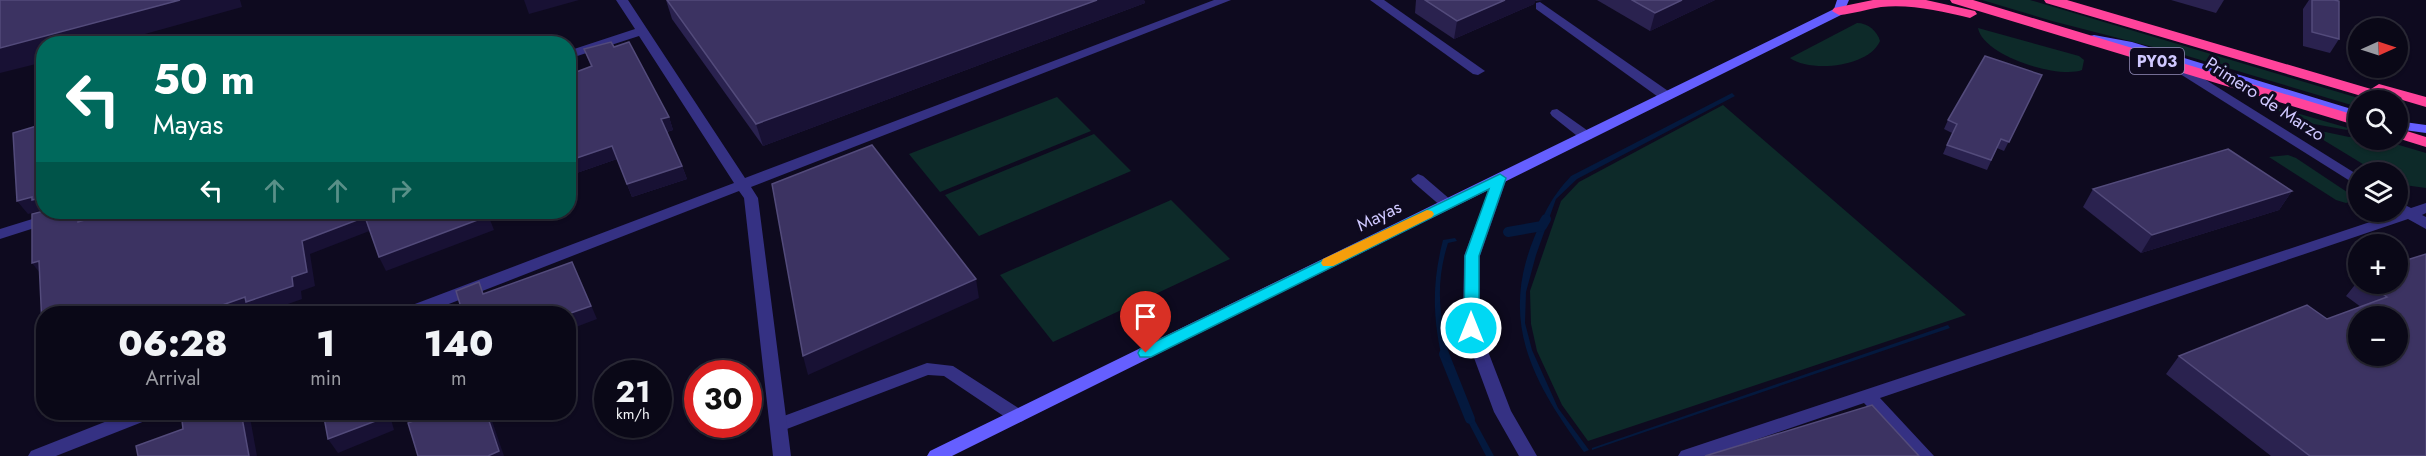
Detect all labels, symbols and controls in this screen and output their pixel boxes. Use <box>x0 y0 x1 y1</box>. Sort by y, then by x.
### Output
north arrow <box>2348 18 2408 78</box>
map controls <box>2348 18 2408 366</box>
road number: PY03 <box>2130 48 2184 74</box>
text: 50 m <box>153 49 255 110</box>
street label: Primero de Marzo <box>2200 51 2330 147</box>
icon: left <box>54 60 132 138</box>
button: search <box>2348 90 2408 150</box>
text: Mayas <box>153 105 223 144</box>
button: layers <box>2348 162 2408 222</box>
icon: left <box>195 174 228 207</box>
icon: ahead <box>258 174 291 207</box>
icon: ahead <box>321 174 354 207</box>
icon: right <box>384 174 417 207</box>
street label: Mayas <box>1352 194 1406 238</box>
button: + <box>2348 234 2408 294</box>
pin <box>1120 291 1171 353</box>
position arrow <box>1439 296 1503 360</box>
icon: arrive <box>1129 300 1162 333</box>
button: − <box>2348 306 2408 366</box>
text: 06:28 <box>118 317 228 369</box>
text: 1 <box>316 317 335 369</box>
text: 140 <box>424 317 494 369</box>
speed limit sign: 30 <box>684 360 762 438</box>
text: Arrival <box>146 364 201 393</box>
text: min <box>310 364 341 393</box>
text: m <box>451 364 467 393</box>
text: 21 <box>616 370 650 413</box>
text: km/h <box>616 403 650 425</box>

